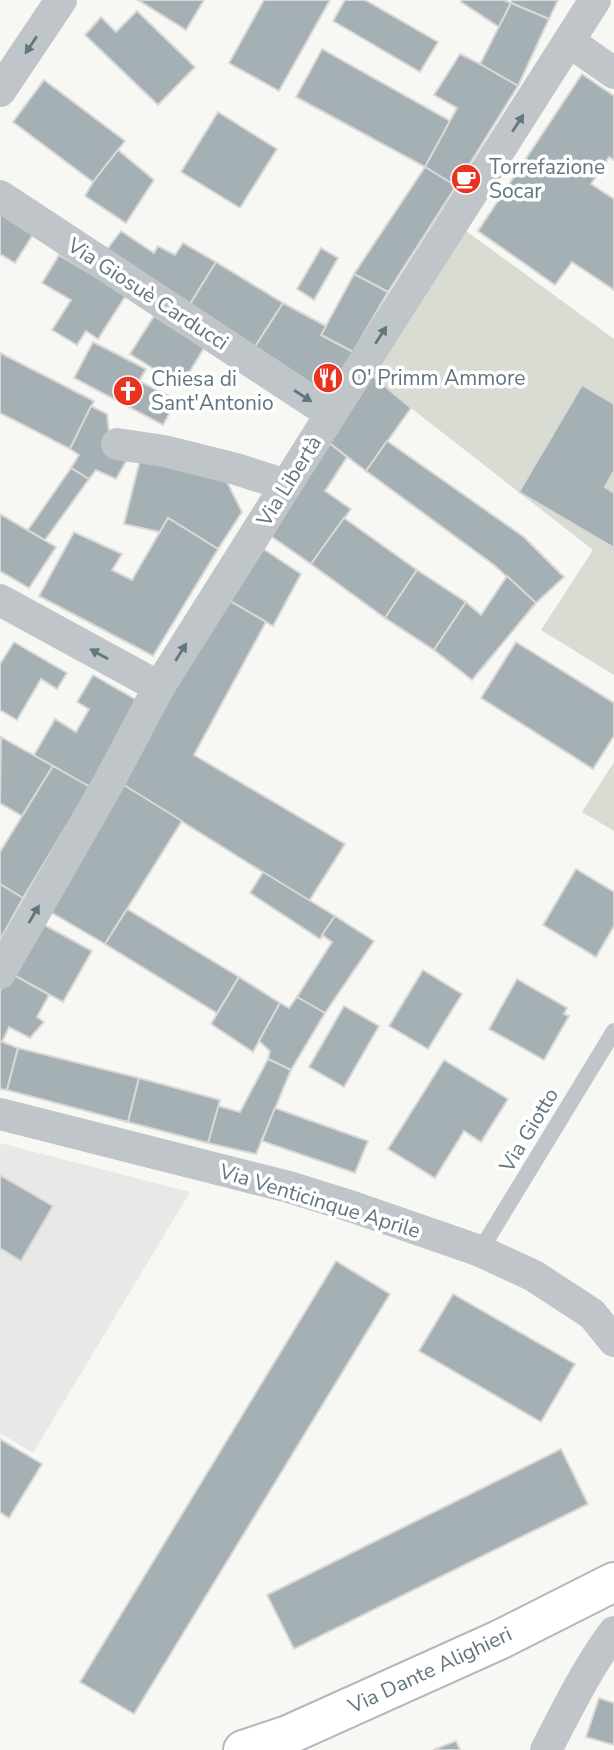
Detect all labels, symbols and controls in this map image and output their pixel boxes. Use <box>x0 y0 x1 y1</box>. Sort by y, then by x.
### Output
one-way arrow <box>24 36 37 55</box>
one-way arrow <box>511 113 524 133</box>
place label: Torrefazione Socar <box>489 153 605 205</box>
cafe icon: Torrefazione Socar <box>449 162 483 196</box>
street label: Via Giosuè Carducci <box>61 231 234 357</box>
one-way arrow <box>375 325 388 345</box>
restaurant icon: O' Primm Ammore <box>311 361 345 395</box>
place label: O' Primm Ammore <box>351 364 525 392</box>
place label: Chiesa di Sant'Antonio <box>151 365 274 417</box>
church icon: Chiesa di Sant'Antonio <box>111 374 145 408</box>
one-way arrow <box>293 389 312 402</box>
street label: Via Libertà <box>250 430 328 533</box>
one-way arrow <box>175 642 188 661</box>
one-way arrow <box>89 649 109 660</box>
one-way arrow <box>28 904 40 924</box>
street label: Via Giotto <box>492 1083 565 1178</box>
street label: Via Venticinque Aprile <box>215 1157 424 1245</box>
street label: Via Dante Alighieri <box>343 1620 516 1721</box>

